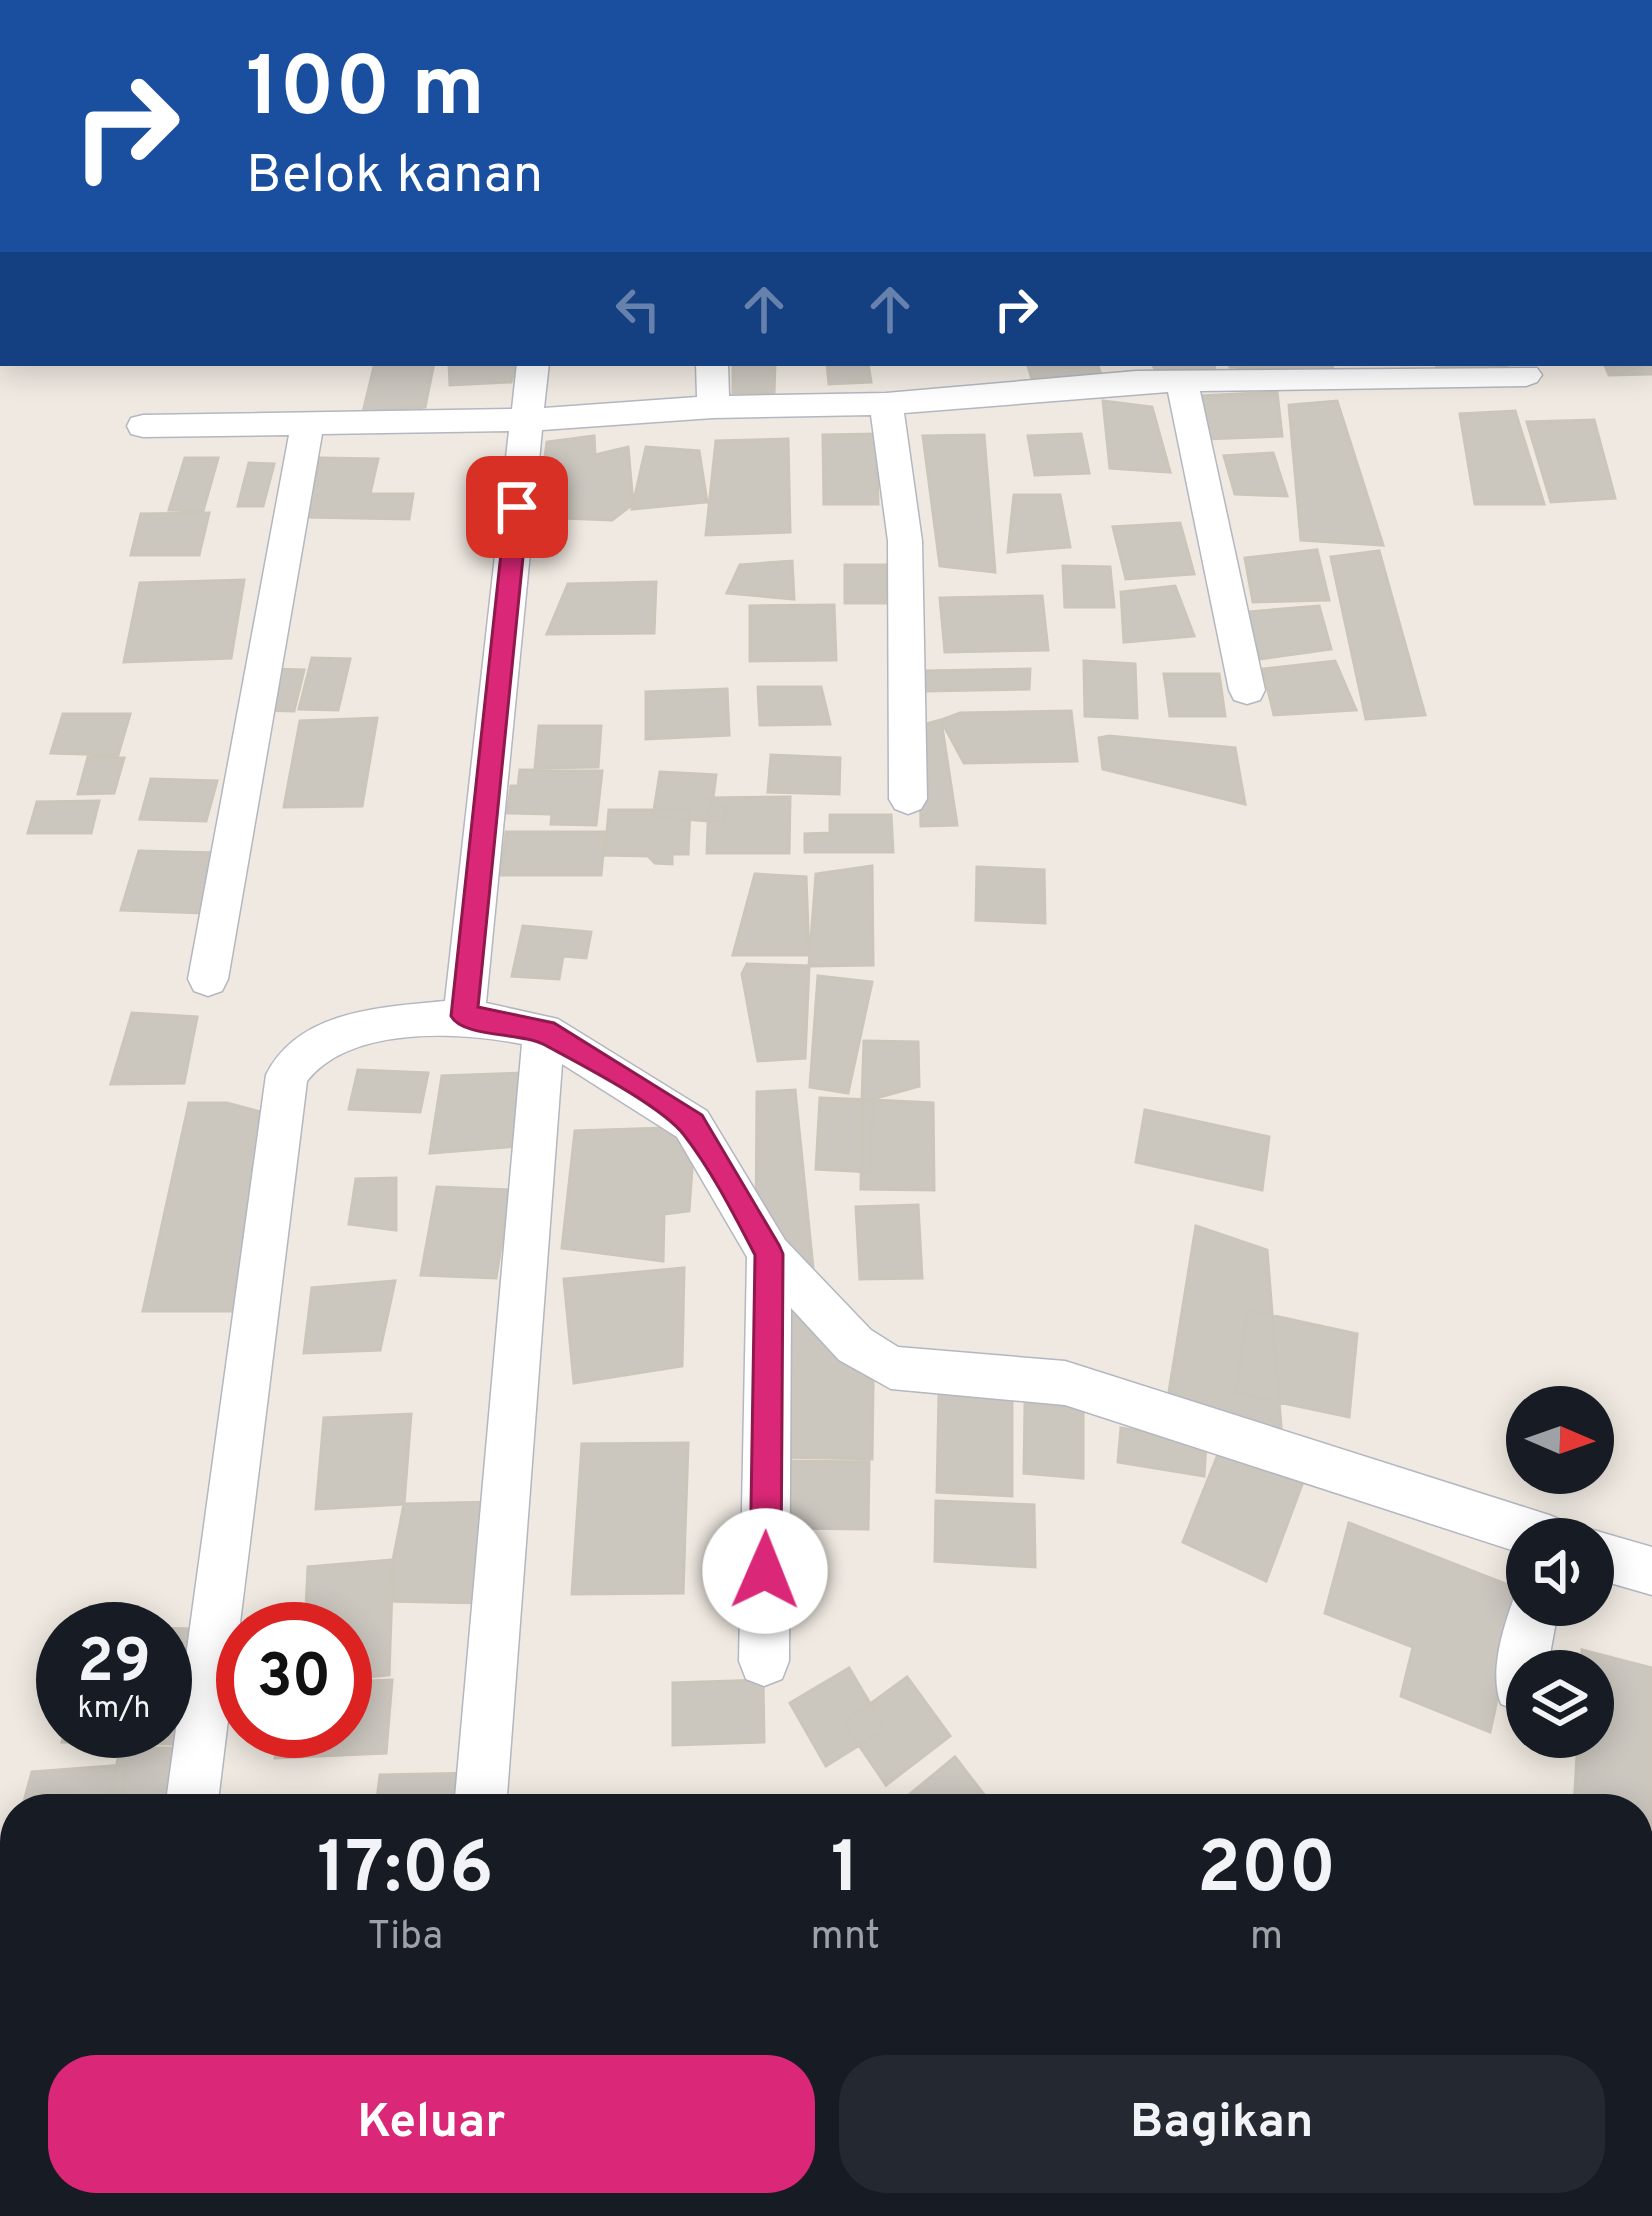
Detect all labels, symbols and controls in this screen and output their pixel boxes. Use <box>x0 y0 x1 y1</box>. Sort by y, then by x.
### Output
text: 100 m <box>246 39 485 145</box>
icon: right <box>48 48 204 204</box>
text: Belok kanan <box>246 143 543 212</box>
icon: left <box>605 276 671 342</box>
icon: ahead <box>731 276 797 342</box>
icon: ahead <box>857 276 923 342</box>
icon: right <box>983 276 1049 342</box>
pin <box>466 456 568 558</box>
icon: arrive <box>484 474 550 540</box>
north arrow <box>1506 1386 1614 1494</box>
map controls <box>1506 1386 1614 1758</box>
position arrow <box>702 1508 828 1634</box>
button: sound <box>1506 1518 1614 1626</box>
speed limit sign: 30 <box>216 1602 372 1758</box>
text: 29 <box>77 1627 151 1703</box>
button: layers <box>1506 1650 1614 1758</box>
text: km/h <box>78 1691 150 1728</box>
text: 17:06 <box>317 1826 493 1918</box>
text: 1 <box>831 1826 860 1918</box>
text: 200 <box>1197 1826 1336 1918</box>
text: Tiba <box>367 1914 443 1963</box>
text: mnt <box>810 1914 880 1963</box>
text: m <box>1250 1914 1283 1963</box>
button: Keluar <box>48 2055 815 2193</box>
button: Bagikan <box>839 2055 1605 2193</box>

